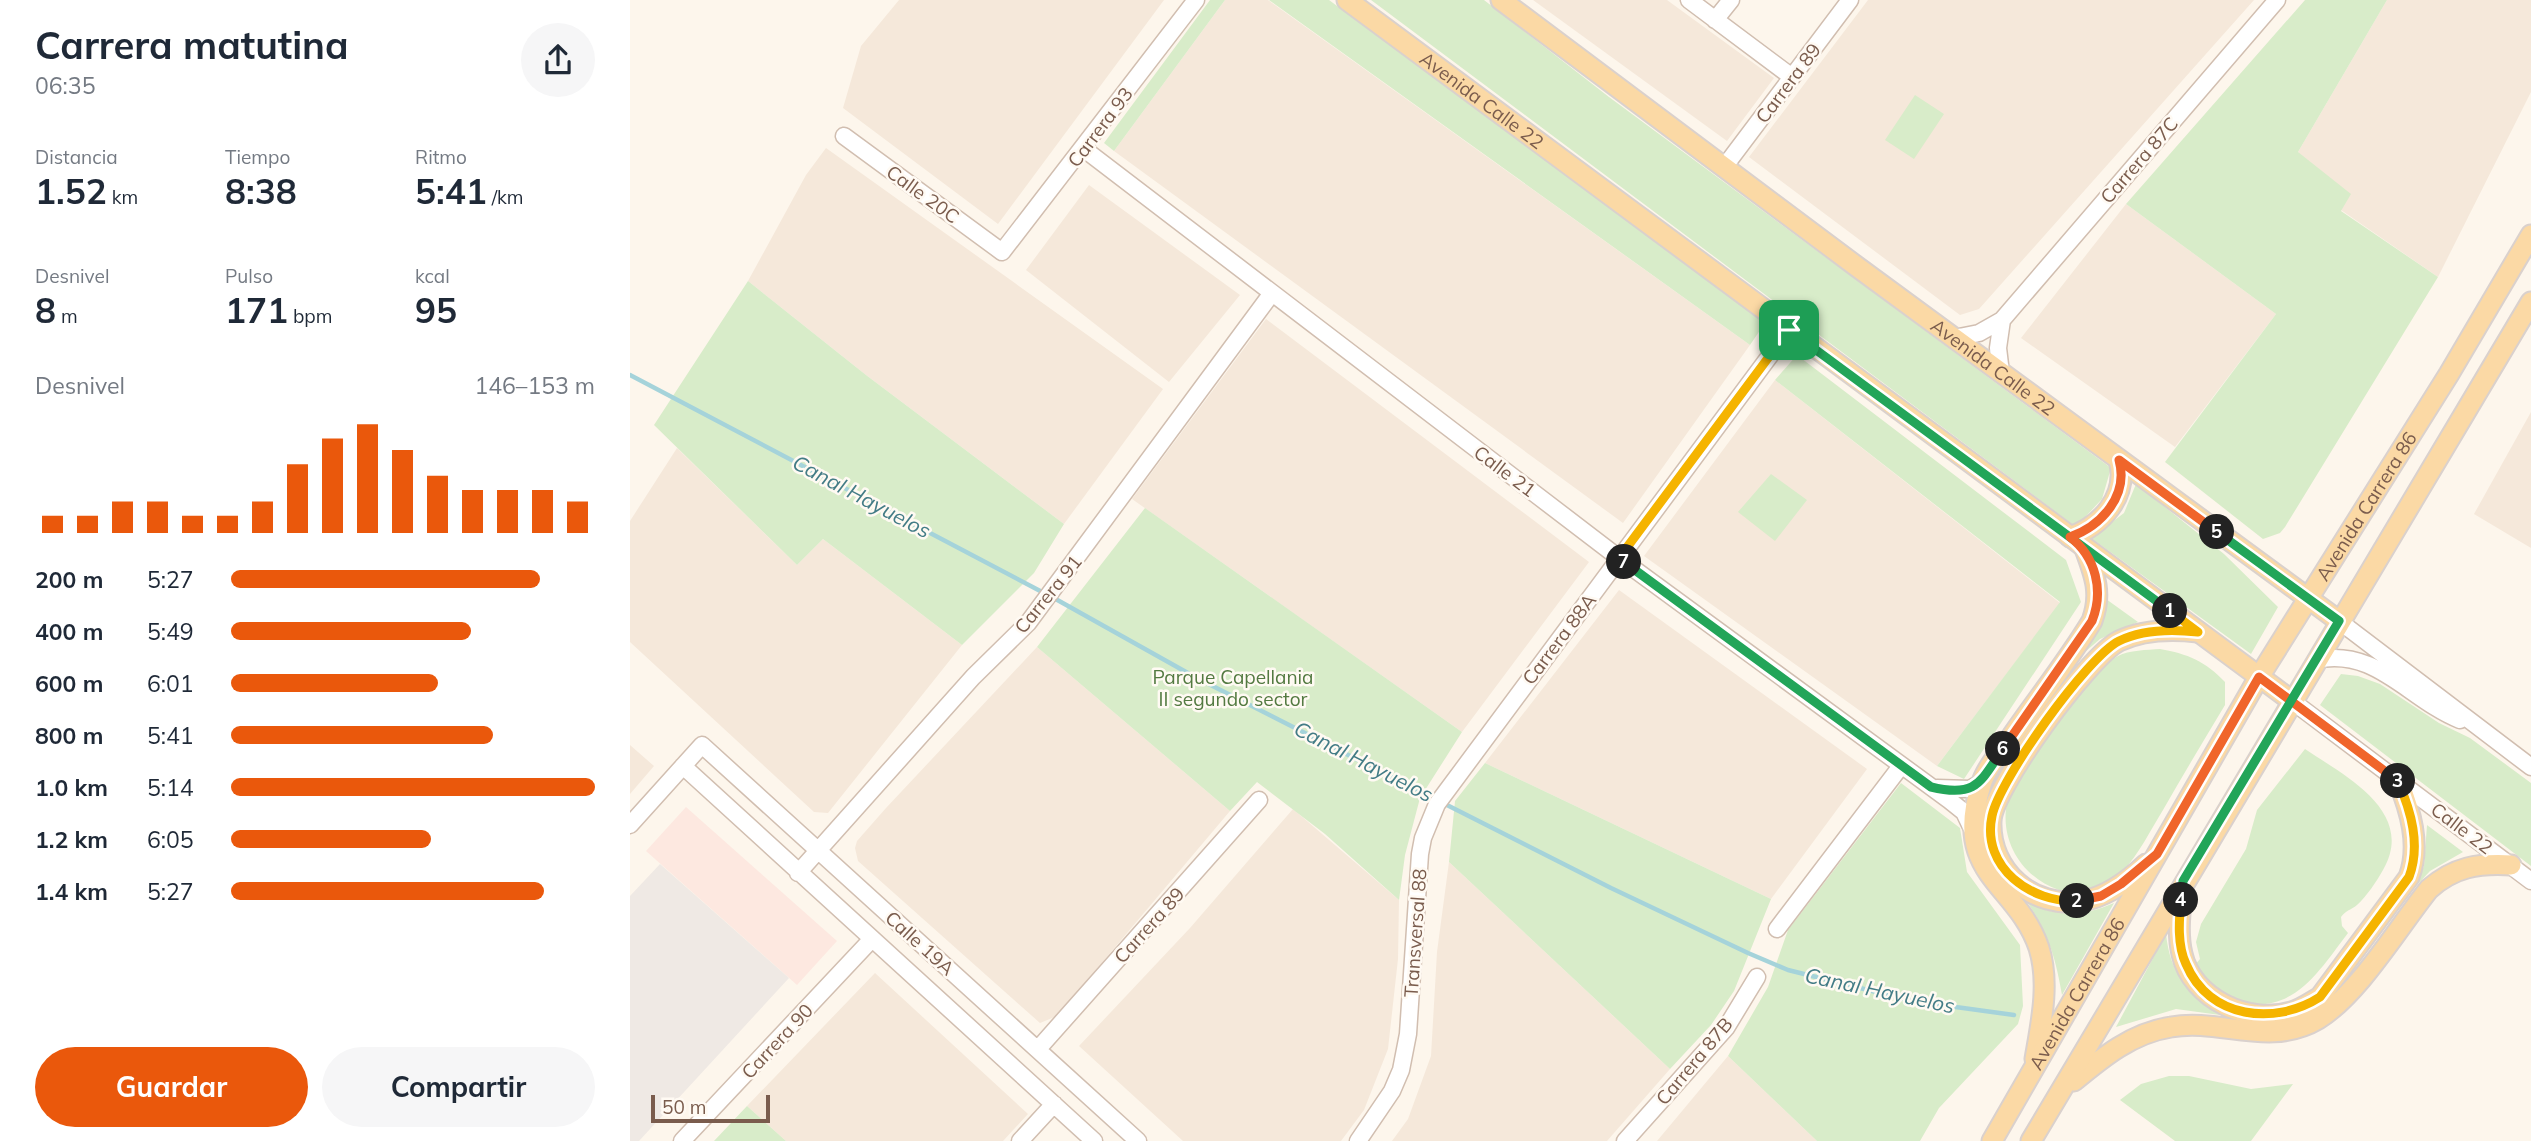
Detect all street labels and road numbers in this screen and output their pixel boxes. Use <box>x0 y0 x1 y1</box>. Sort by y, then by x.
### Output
street label: Carrera 89 <box>1750 38 1826 128</box>
street label: Avenida Calle 22 <box>1415 46 1549 154</box>
street label: Carrera 93 <box>1062 82 1138 172</box>
street label: Carrera 87C <box>2095 112 2183 208</box>
street label: Calle 20C <box>882 160 964 228</box>
street label: Avenida Calle 22 <box>1926 313 2060 421</box>
street label: Avenida Carrera 86 <box>2310 427 2422 585</box>
street label: Calle 21 <box>1469 440 1541 502</box>
street label: Carrera 91 <box>1009 550 1087 638</box>
street label: Carrera 88A <box>1517 589 1601 689</box>
street label: Calle 22 <box>2426 797 2498 859</box>
street label: Transversal 88 <box>1399 868 1431 998</box>
street label: Carrera 89 <box>1109 882 1189 968</box>
street label: Calle 19A <box>880 906 960 980</box>
street label: Avenida Carrera 86 <box>2024 913 2130 1074</box>
street label: Carrera 90 <box>736 998 818 1084</box>
street label: Carrera 87B <box>1650 1012 1738 1110</box>

